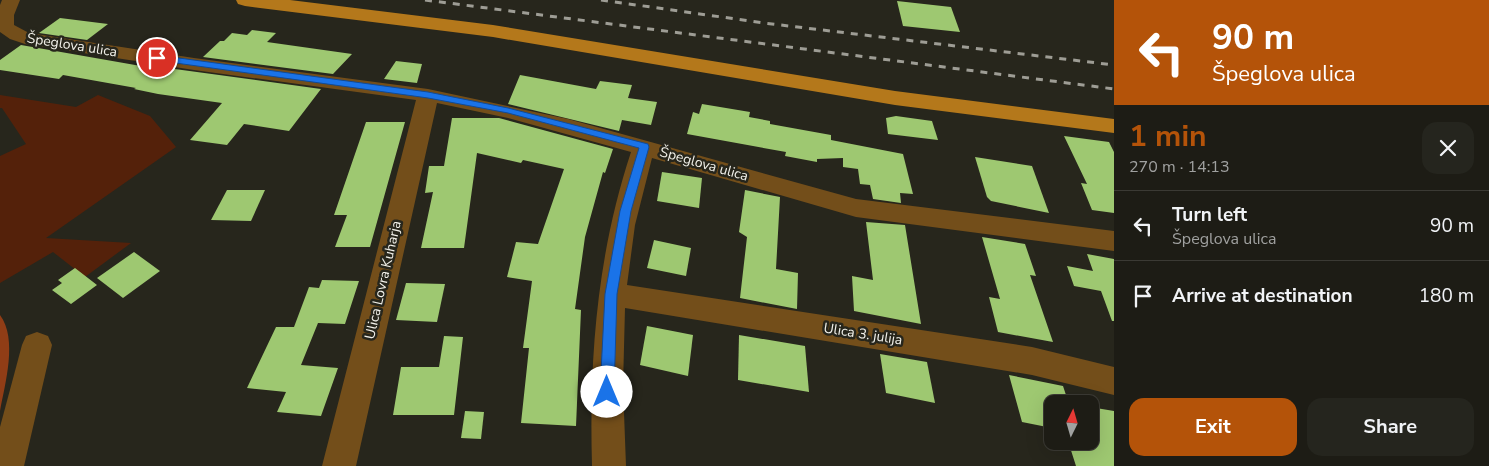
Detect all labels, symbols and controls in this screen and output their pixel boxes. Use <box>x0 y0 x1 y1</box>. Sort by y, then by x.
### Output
text: 90 m <box>1212 14 1294 61</box>
icon: left <box>1129 20 1194 85</box>
street label: Špeglova ulica <box>25 28 119 62</box>
pin <box>136 37 178 79</box>
icon: arrive <box>143 44 171 72</box>
text: Špeglova ulica <box>1212 59 1356 89</box>
text: 1 min <box>1129 116 1207 157</box>
button: close <box>1422 122 1474 174</box>
street label: Špeglova ulica <box>657 142 751 186</box>
text: 270 m · 14:13 <box>1129 156 1230 178</box>
text: Turn left <box>1172 202 1247 228</box>
icon: left <box>1129 212 1157 240</box>
text: 90 m <box>1430 213 1474 239</box>
street label: Ulica Lovra Kuharja <box>360 219 406 341</box>
text: Špeglova ulica <box>1172 228 1276 250</box>
icon: arrive <box>1129 282 1157 310</box>
text: Arrive at destination <box>1172 283 1353 309</box>
text: 180 m <box>1419 283 1474 309</box>
street label: Ulica 3. julija <box>822 318 904 350</box>
position arrow <box>580 365 632 417</box>
north arrow <box>1044 395 1099 450</box>
map controls <box>1044 395 1099 450</box>
button: Exit <box>1129 398 1297 456</box>
button: Share <box>1307 398 1474 456</box>

